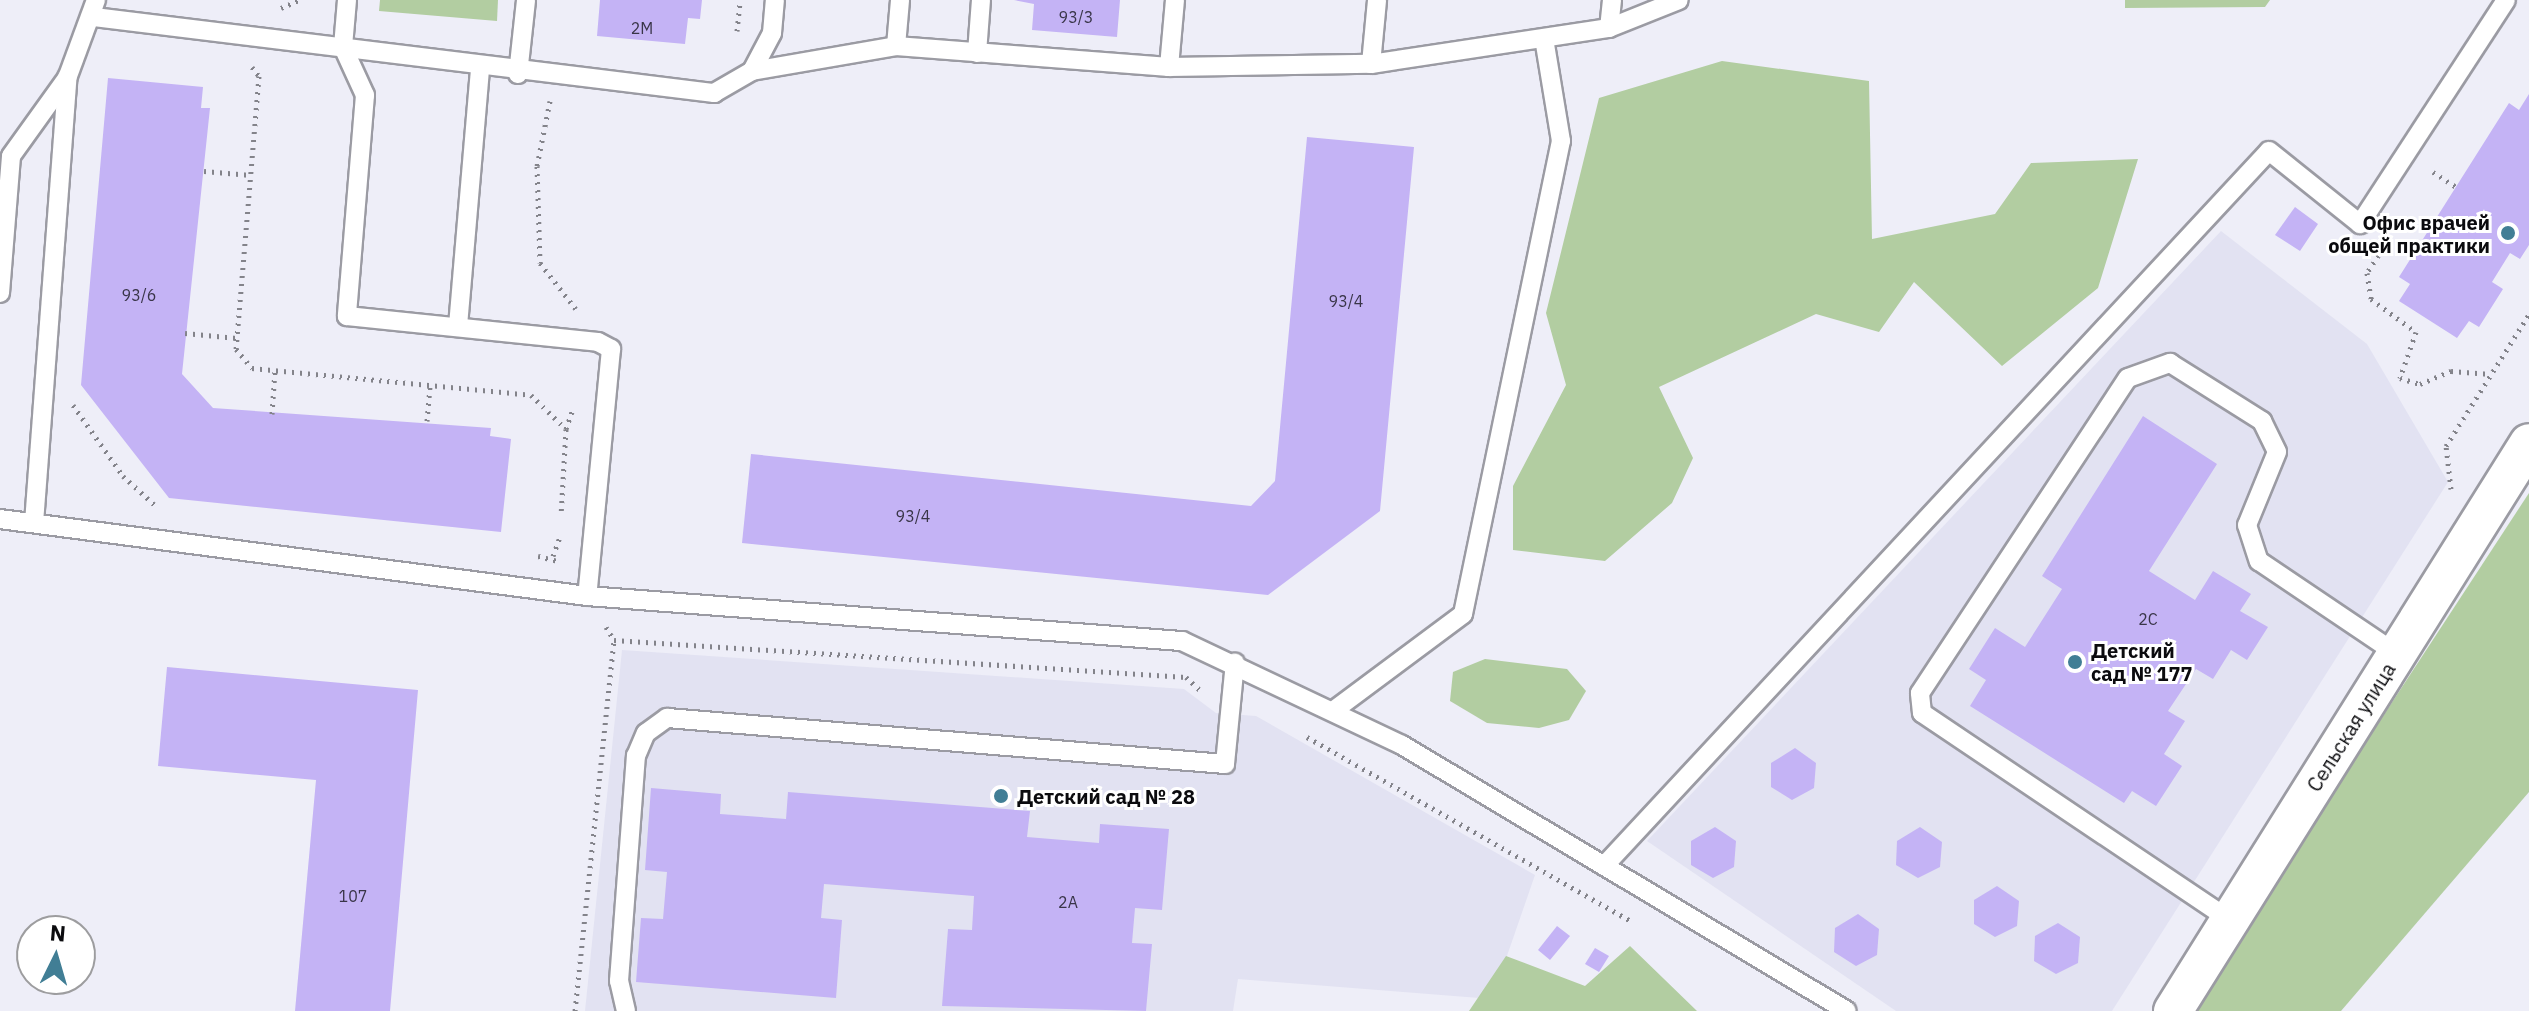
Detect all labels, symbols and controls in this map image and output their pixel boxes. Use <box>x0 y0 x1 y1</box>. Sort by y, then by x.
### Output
house number: 93/3 <box>1059 7 1093 27</box>
house number: 2М <box>631 18 653 38</box>
place label: Офис врачей общей практики <box>2328 210 2490 257</box>
marker: Офис врачей общей практики <box>2497 222 2519 244</box>
house number: 93/6 <box>122 285 156 305</box>
house number: 93/4 <box>1329 291 1363 311</box>
house number: 93/4 <box>896 506 930 526</box>
house number: 2С <box>2138 609 2158 629</box>
place label: Детский сад № 177 <box>2091 638 2193 685</box>
marker: Детский сад № 177 <box>2066 653 2084 671</box>
street label: Сельская улица <box>2302 658 2400 796</box>
place label: Детский сад № 28 <box>1017 784 1195 808</box>
marker: Детский сад № 28 <box>992 787 1010 805</box>
house number: 107 <box>339 886 367 906</box>
house number: 2А <box>1058 892 1078 912</box>
north arrow <box>16 915 96 995</box>
text: N <box>49 917 67 948</box>

